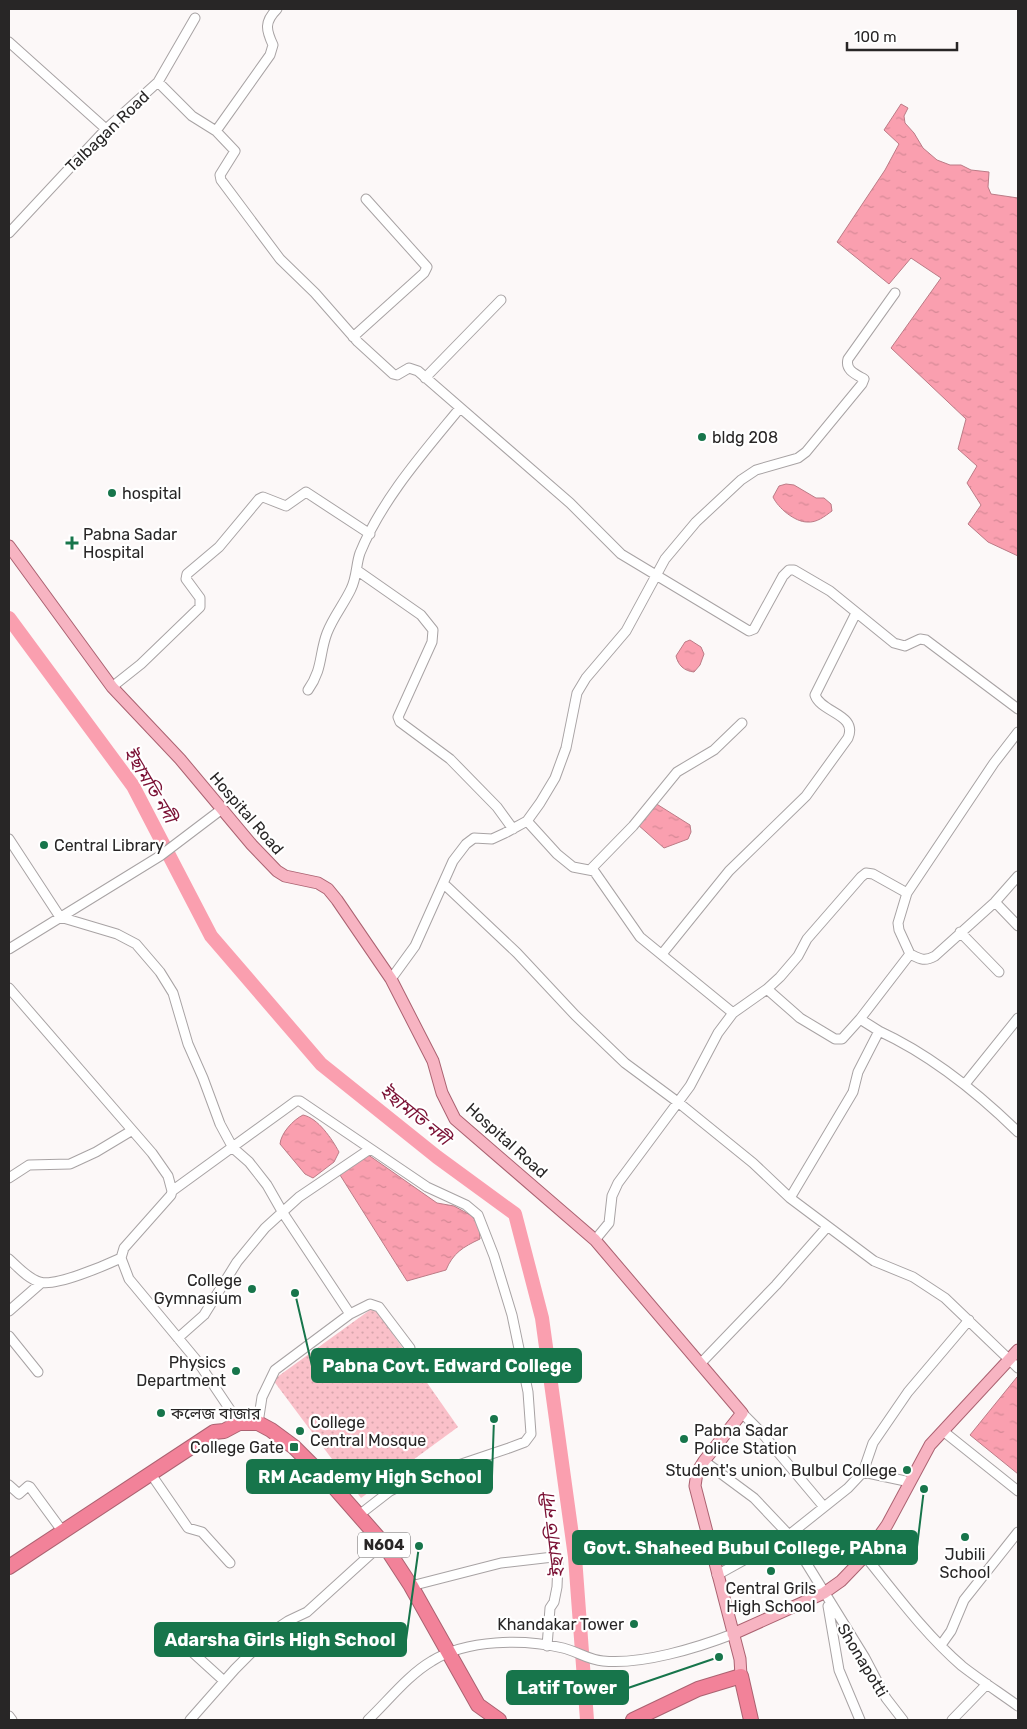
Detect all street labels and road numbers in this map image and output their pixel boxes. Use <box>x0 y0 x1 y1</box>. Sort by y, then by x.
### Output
street label: Talbagan Road <box>62 87 153 176</box>
street label: Hospital Road <box>206 768 288 858</box>
street label: Hospital Road <box>462 1099 551 1182</box>
road number: N604 <box>358 1532 410 1558</box>
street label: Shonapotti <box>833 1620 892 1700</box>

